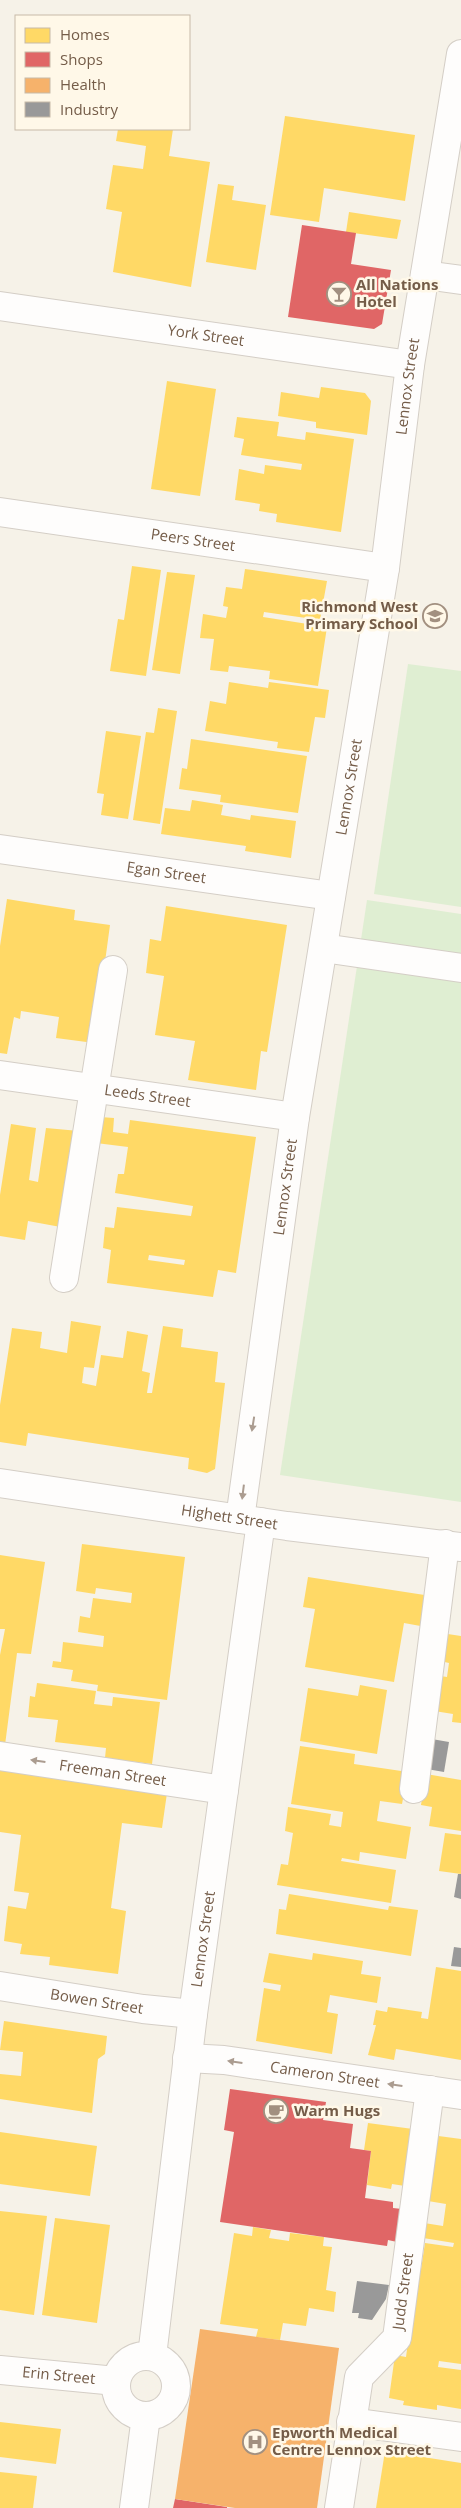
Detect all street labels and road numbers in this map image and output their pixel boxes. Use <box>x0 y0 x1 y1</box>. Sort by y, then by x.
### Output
street label: York Street <box>166 319 246 350</box>
street label: Lennox Street <box>390 336 423 436</box>
street label: Peers Street <box>150 523 237 555</box>
street label: Lennox Street <box>330 737 366 837</box>
street label: Egan Street <box>126 856 207 887</box>
street label: Leeds Street <box>103 1079 192 1111</box>
street label: Lennox Street <box>268 1137 301 1237</box>
street label: Highett Street <box>180 1499 279 1533</box>
street label: Freeman Street <box>58 1754 168 1790</box>
street label: Lennox Street <box>186 1889 219 1989</box>
street label: Bowen Street <box>49 1983 145 2018</box>
street label: Cameron Street <box>269 2056 381 2092</box>
street label: Judd Street <box>387 2252 417 2333</box>
street label: Erin Street <box>21 2361 96 2388</box>

